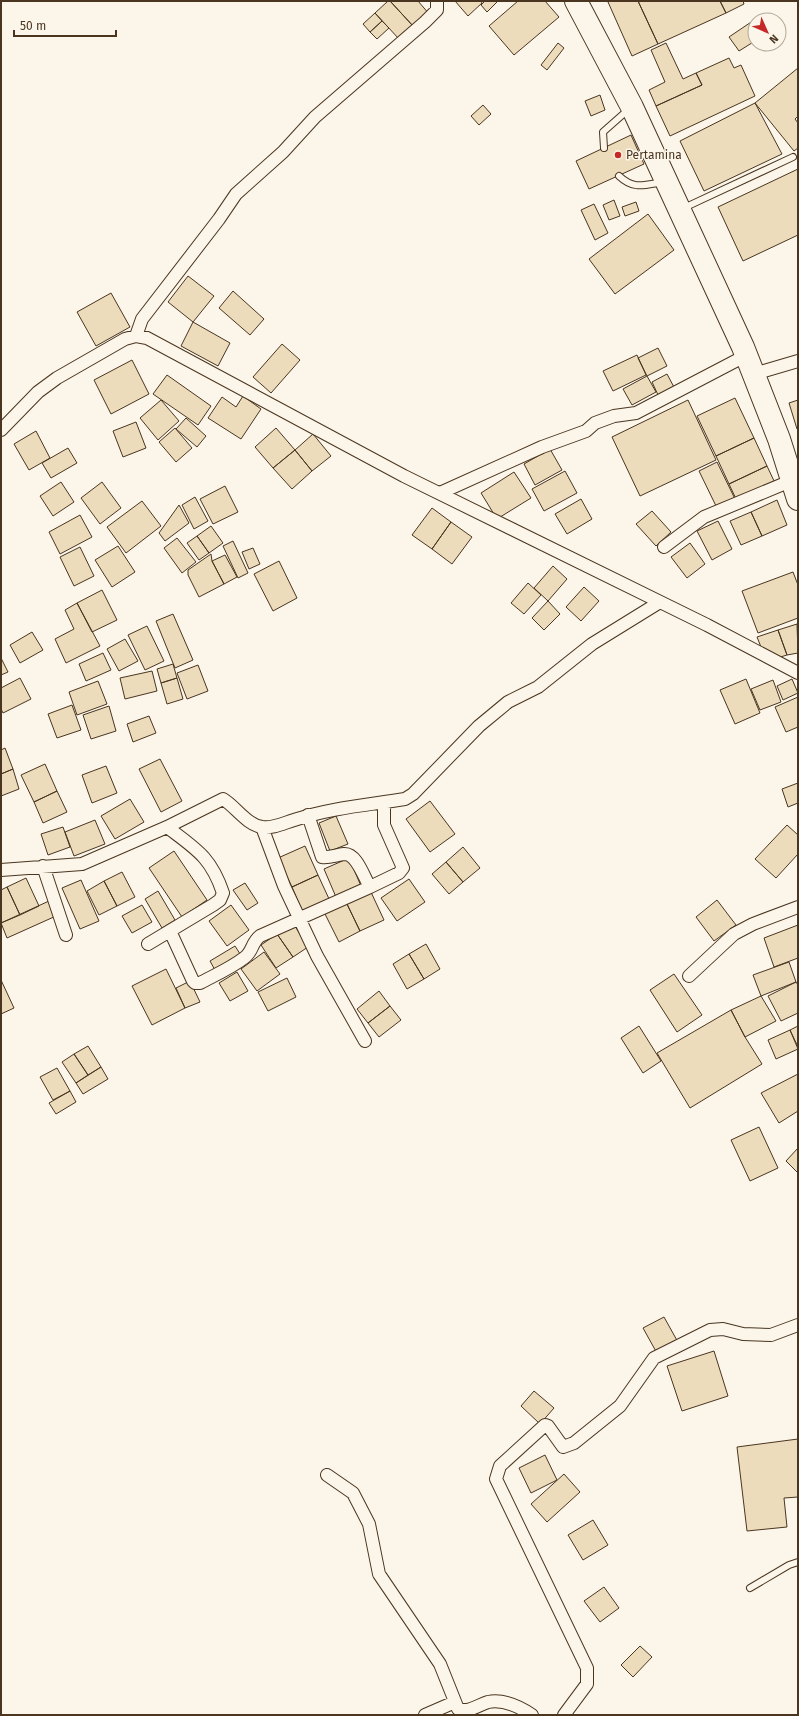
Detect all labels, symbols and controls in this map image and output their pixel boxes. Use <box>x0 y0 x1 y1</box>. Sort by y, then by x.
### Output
scale bar <box>14 12 116 38</box>
north arrow <box>747 12 787 52</box>
text: 50 m <box>20 19 46 33</box>
text: N <box>767 32 781 46</box>
place label: Pertamina <box>626 148 682 162</box>
marker: Pertamina <box>613 150 623 160</box>

